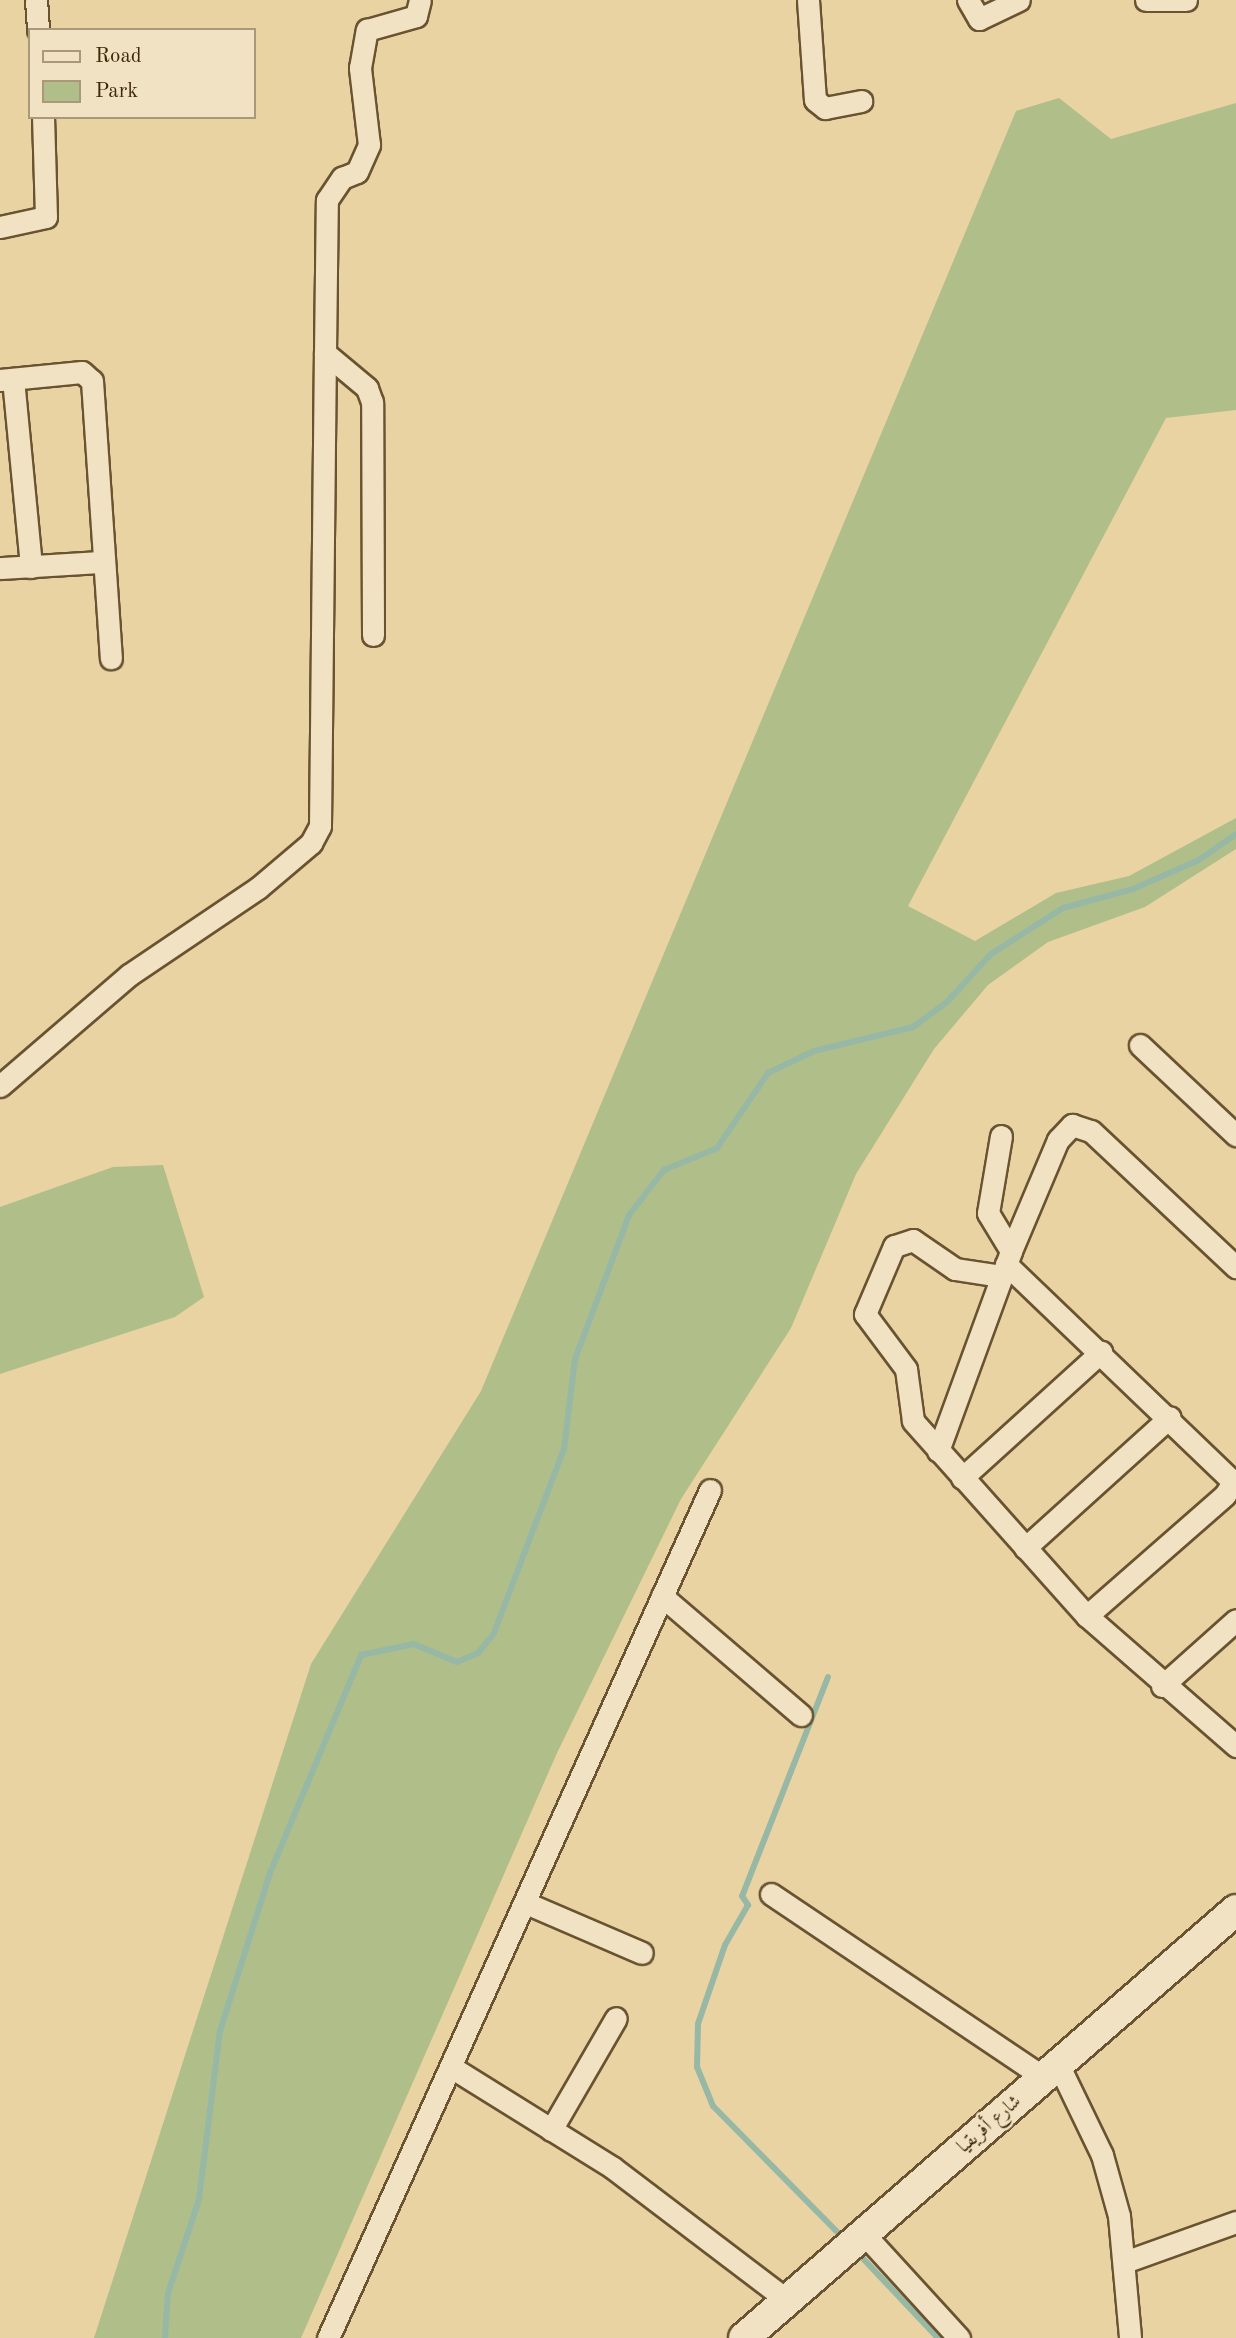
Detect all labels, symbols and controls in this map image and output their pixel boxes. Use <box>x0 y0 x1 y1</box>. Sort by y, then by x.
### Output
legend <box>28 28 256 119</box>
text: Road <box>95 46 142 67</box>
text: Park <box>95 81 138 102</box>
street label: شارع أفريقيا <box>953 2091 1027 2159</box>

